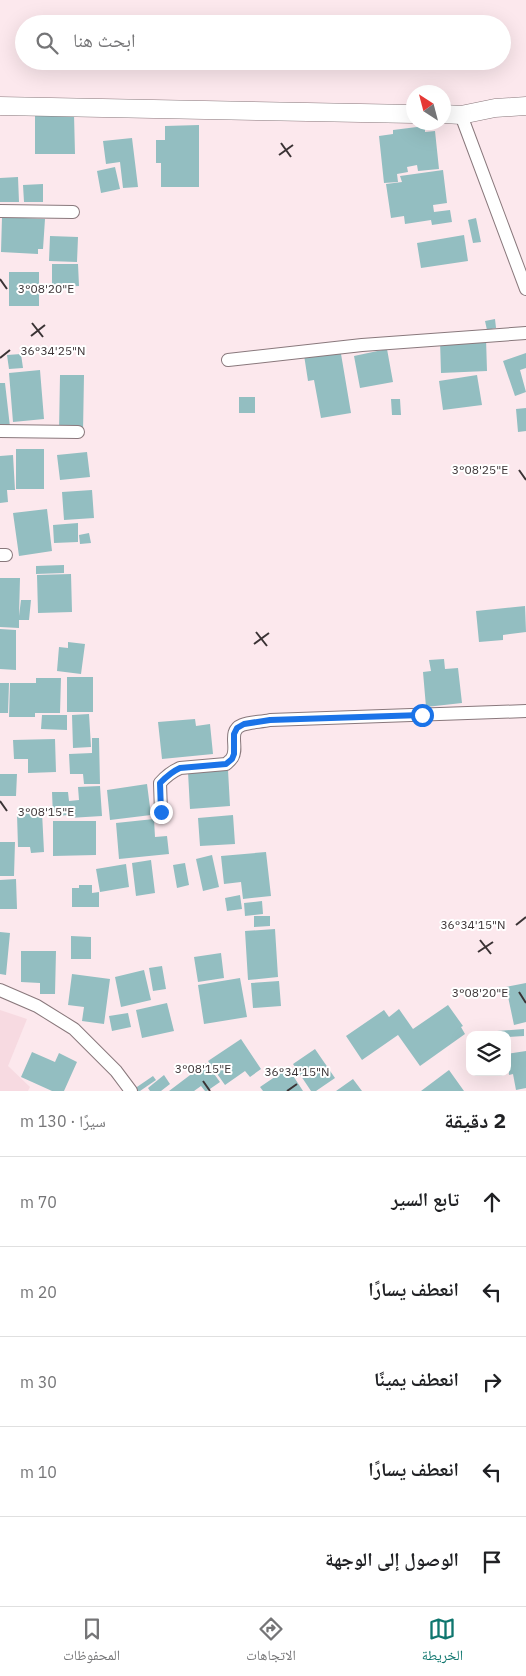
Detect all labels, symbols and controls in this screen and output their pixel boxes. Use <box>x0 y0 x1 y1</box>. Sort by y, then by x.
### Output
search box <box>15 15 511 70</box>
text: ابحث هنا <box>73 28 135 52</box>
icon: search <box>33 29 61 57</box>
north arrow <box>406 85 451 130</box>
text: 3°08'20"E <box>18 281 74 296</box>
text: 36°34'25"N <box>20 343 86 358</box>
text: 3°08'25"E <box>452 462 508 477</box>
route start <box>411 704 434 727</box>
route end <box>150 801 173 824</box>
text: 3°08'15"E <box>18 804 74 819</box>
text: 36°34'15"N <box>440 917 506 932</box>
text: 3°08'20"E <box>452 985 508 1000</box>
map controls <box>466 1031 511 1076</box>
button: layers <box>466 1031 511 1076</box>
text: 3°08'15"E <box>175 1061 231 1076</box>
text: 36°34'15"N <box>264 1064 330 1079</box>
text: 2 دقيقة <box>444 1106 506 1134</box>
text: سيرًا · 130 m <box>20 1111 106 1131</box>
text: تابع السير <box>391 1187 459 1211</box>
icon: ahead <box>478 1188 506 1216</box>
text: 70 m <box>20 1192 57 1212</box>
text: انعطف يسارًا <box>368 1277 459 1301</box>
icon: left <box>478 1278 506 1306</box>
text: 20 m <box>20 1282 57 1302</box>
text: انعطف يمينًا <box>374 1367 459 1391</box>
icon: right <box>478 1368 506 1396</box>
text: 30 m <box>20 1372 57 1392</box>
text: انعطف يسارًا <box>368 1457 459 1481</box>
icon: left <box>478 1458 506 1486</box>
text: 10 m <box>20 1462 57 1482</box>
text: الوصول إلى الوجهة <box>325 1547 459 1571</box>
icon: arrive <box>478 1548 506 1576</box>
tab: المحفوظات <box>63 1615 120 1669</box>
tab: الاتجاهات <box>246 1615 296 1669</box>
tab: الخريطة <box>422 1615 463 1669</box>

